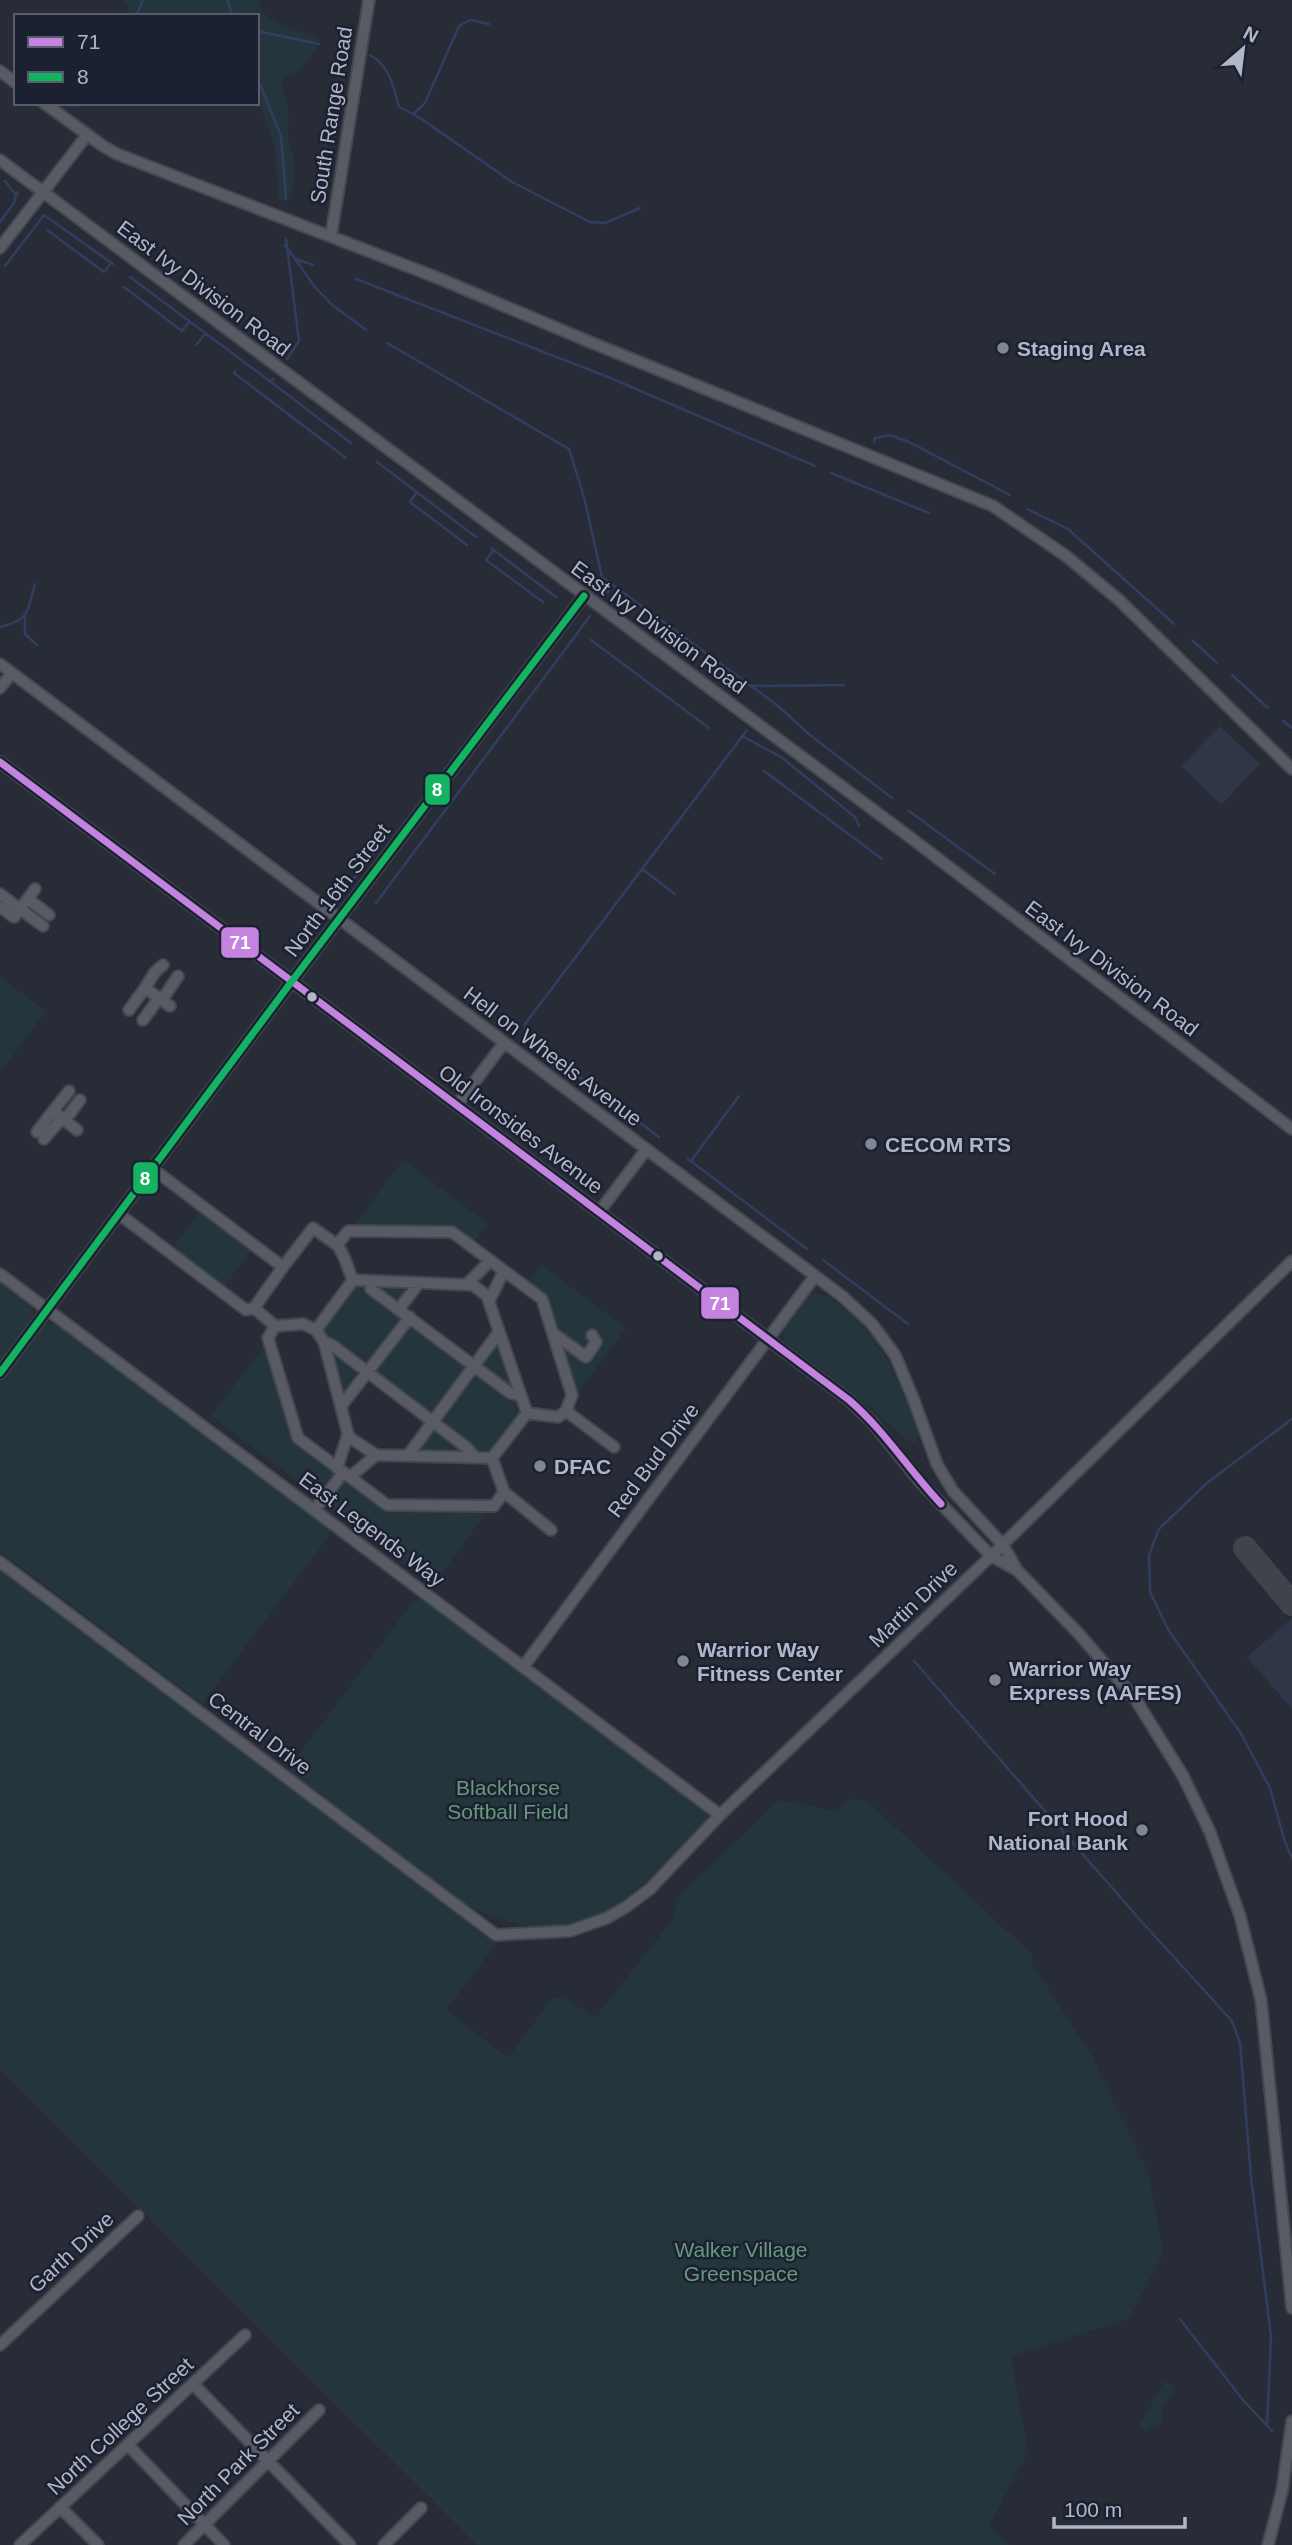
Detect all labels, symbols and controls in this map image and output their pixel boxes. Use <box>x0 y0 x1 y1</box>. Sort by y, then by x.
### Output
legend <box>14 14 259 105</box>
north arrow <box>1208 14 1278 84</box>
text: N <box>1240 22 1262 47</box>
street label: South Range Road <box>306 25 356 205</box>
text: 71 <box>77 30 100 53</box>
text: 8 <box>77 65 89 88</box>
street label: East Ivy Division Road <box>113 216 295 360</box>
place label: Staging Area <box>1017 337 1146 360</box>
marker: Staging Area <box>995 340 1011 356</box>
street label: East Ivy Division Road <box>567 556 751 698</box>
line badge: 8 <box>424 773 451 806</box>
text: 8 <box>432 779 442 800</box>
street label: North 16th Street <box>280 819 394 961</box>
street label: East Ivy Division Road <box>1021 896 1203 1040</box>
line badge: 71 <box>220 926 260 959</box>
text: 71 <box>229 932 251 953</box>
street label: Hell on Wheels Avenue <box>460 982 646 1130</box>
unlabelled marker <box>305 990 319 1004</box>
street label: Old Ironsides Avenue <box>435 1060 607 1198</box>
place label: CECOM RTS <box>885 1133 1011 1156</box>
marker: CECOM RTS <box>863 1136 879 1152</box>
line badge: 8 <box>132 1161 159 1195</box>
text: 8 <box>140 1168 150 1189</box>
unlabelled marker <box>651 1249 665 1263</box>
line badge: 71 <box>700 1286 740 1320</box>
text: 71 <box>709 1293 731 1314</box>
street label: Red Bud Drive <box>603 1399 703 1521</box>
place label: DFAC <box>554 1455 611 1478</box>
marker: DFAC <box>532 1458 548 1474</box>
street label: East Legends Way <box>295 1467 449 1591</box>
street label: Martin Drive <box>864 1556 962 1652</box>
place label: Warrior Way Fitness Center <box>697 1638 843 1685</box>
marker: Warrior Way Fitness Center <box>675 1653 691 1669</box>
place label: Warrior Way Express (AAFES) <box>1009 1657 1182 1704</box>
marker: Warrior Way Express (AAFES) <box>987 1672 1003 1688</box>
street label: Central Drive <box>204 1687 316 1779</box>
park label: Blackhorse Softball Field <box>447 1776 569 1823</box>
place label: Fort Hood National Bank <box>988 1807 1128 1854</box>
marker: Fort Hood National Bank <box>1134 1822 1150 1838</box>
street label: Garth Drive <box>24 2207 118 2297</box>
park label: Walker Village Greenspace <box>674 2238 808 2285</box>
street label: North College Street <box>43 2353 198 2499</box>
street label: North Park Street <box>173 2398 304 2529</box>
scale bar <box>1054 2486 1185 2530</box>
text: 100 m <box>1064 2498 1122 2521</box>

